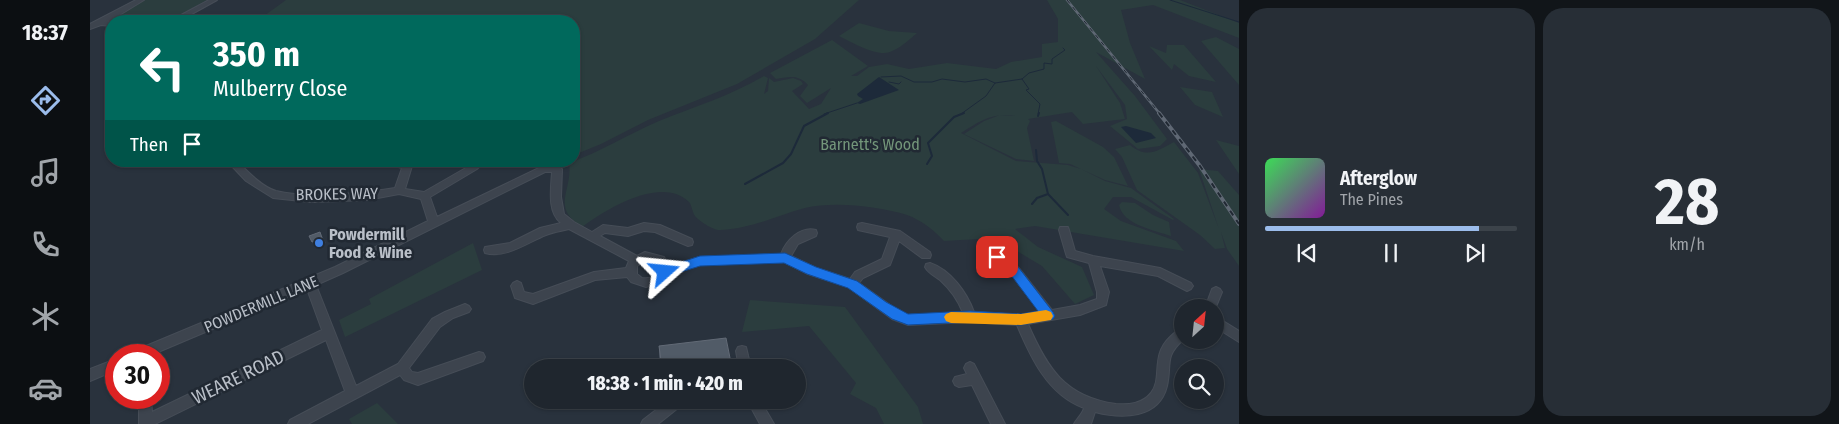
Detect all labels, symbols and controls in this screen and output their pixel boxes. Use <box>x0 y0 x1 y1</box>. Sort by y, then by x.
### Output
text: 18:37 <box>22 19 68 46</box>
text: 350 m <box>213 33 300 75</box>
icon: left <box>130 35 195 100</box>
text: Mulberry Close <box>213 75 347 102</box>
icon: directions <box>28 83 63 118</box>
icon: arrive <box>178 130 206 158</box>
text: Then <box>130 133 168 156</box>
park label: Barnett's Wood <box>820 135 920 154</box>
icon: music <box>28 155 63 190</box>
text: 28 <box>1655 163 1719 241</box>
text: Afterglow <box>1340 167 1417 190</box>
street label: BROKES WAY <box>296 184 378 204</box>
text: The Pines <box>1340 190 1403 209</box>
place label: Powdermill Food & Wine <box>329 225 412 262</box>
icon: phone <box>28 227 63 262</box>
text: km/h <box>1669 235 1705 254</box>
pin <box>976 236 1018 278</box>
marker: Powdermill Food & Wine <box>313 237 325 249</box>
icon: previous <box>1293 239 1321 267</box>
icon: pause <box>1377 239 1405 267</box>
icon: next <box>1461 239 1489 267</box>
icon: arrive <box>983 243 1011 271</box>
position arrow <box>638 245 690 297</box>
street label: POWDERMILL LANE <box>201 271 321 337</box>
icon: climate <box>28 299 63 334</box>
north arrow <box>1174 299 1224 349</box>
map controls <box>1174 299 1224 409</box>
speed limit sign: 30 <box>105 344 170 409</box>
street label: WEARE ROAD <box>188 345 288 409</box>
button: search <box>1174 359 1224 409</box>
icon: car <box>28 371 63 406</box>
text: 18:38 · 1 min · 420 m <box>587 372 743 395</box>

